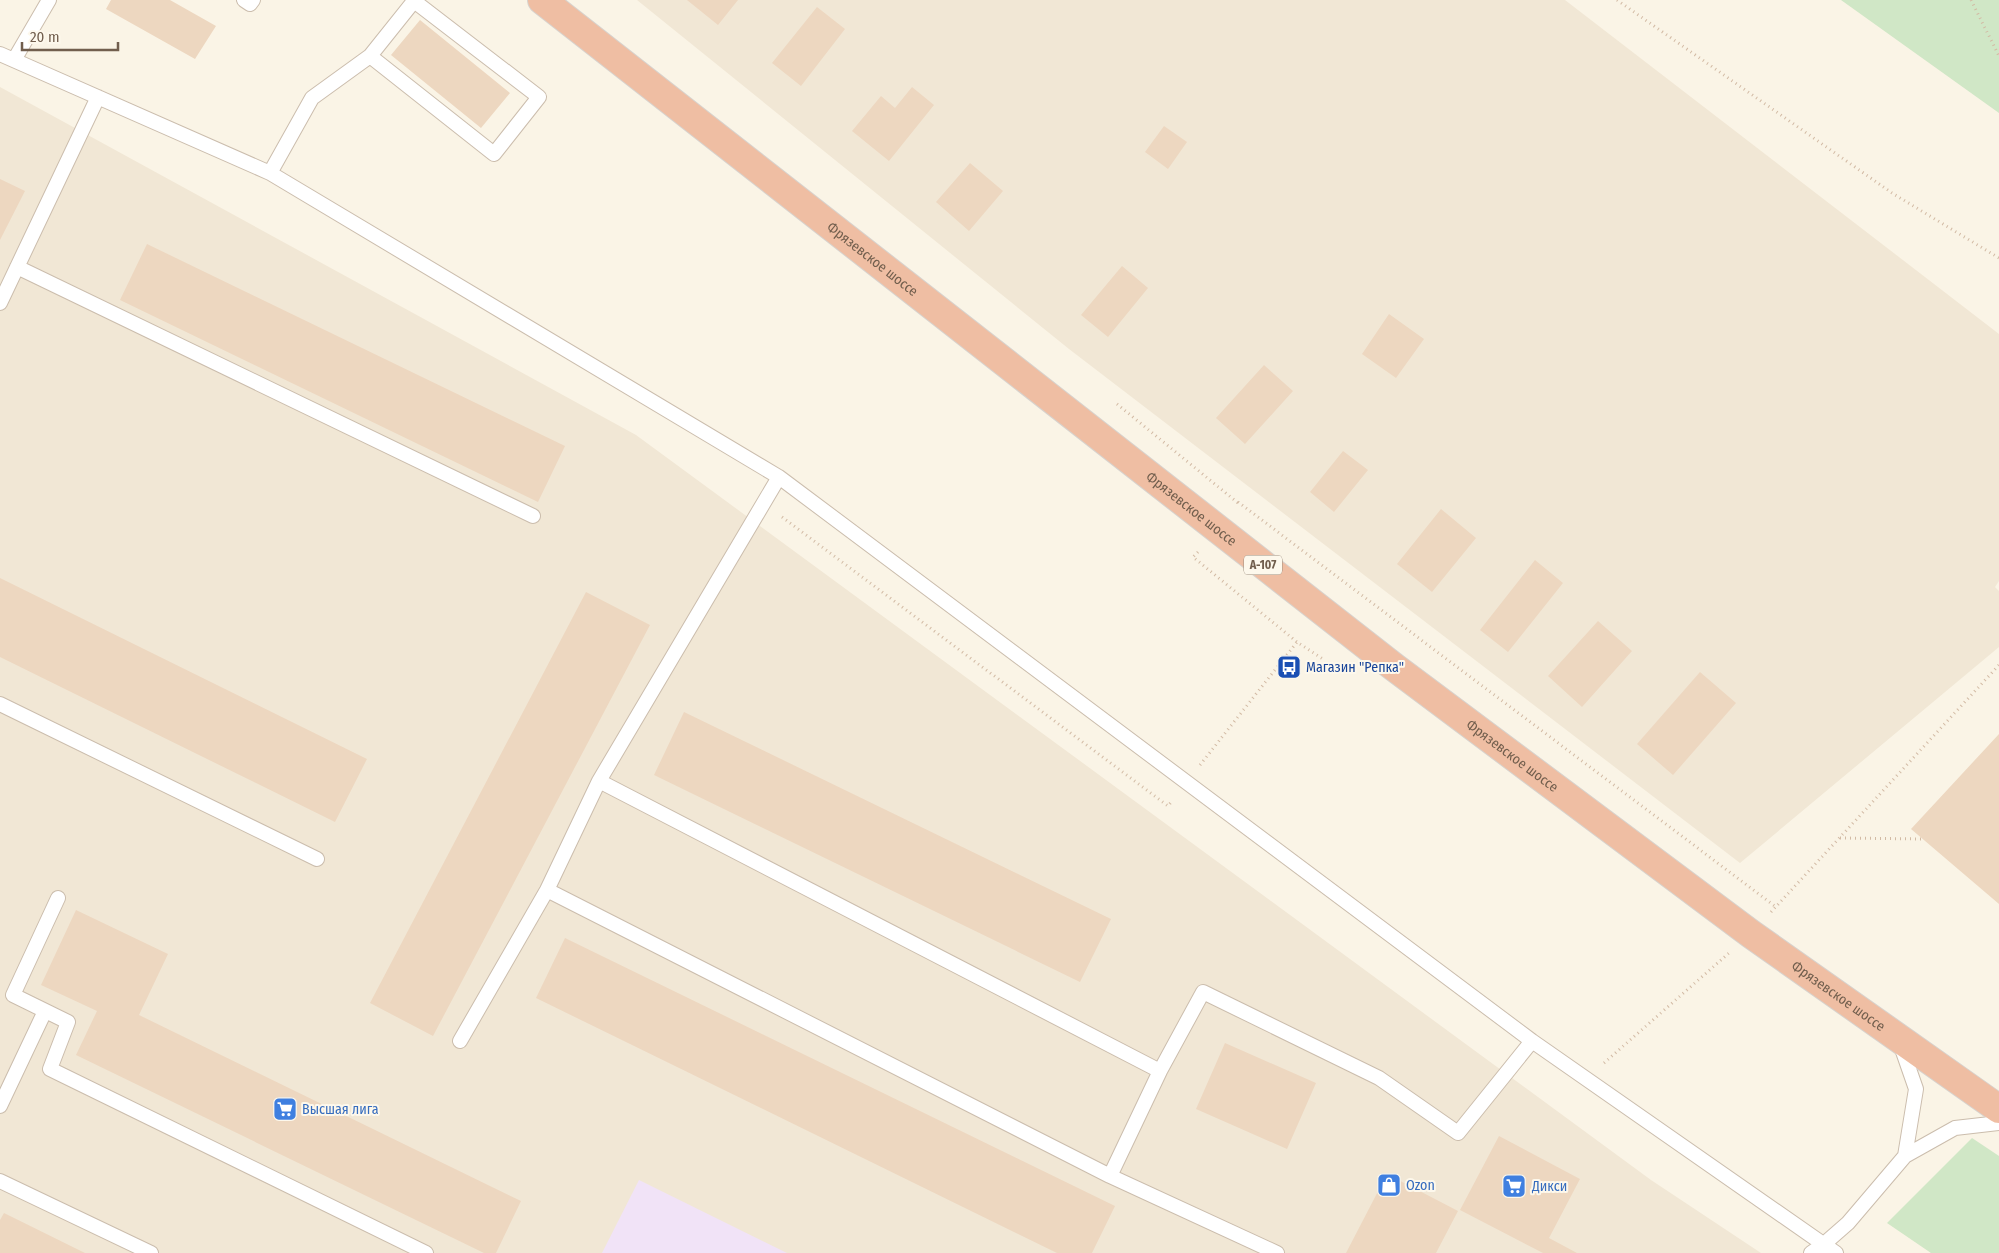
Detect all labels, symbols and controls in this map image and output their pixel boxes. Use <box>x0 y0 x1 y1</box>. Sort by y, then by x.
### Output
scale bar <box>22 20 119 52</box>
text: 20 m <box>30 28 60 46</box>
street label: Фрязевское шоссе <box>824 219 921 300</box>
street label: Фрязевское шоссе <box>1143 468 1240 550</box>
road number: А-107 <box>1244 556 1282 574</box>
bus stop icon: Магазин "Репка" <box>1276 654 1302 680</box>
place label: Магазин "Репка" <box>1306 659 1404 676</box>
street label: Фрязевское шоссе <box>1463 716 1562 796</box>
street label: Фрязевское шоссе <box>1788 957 1888 1035</box>
supermarket icon: Высшая лига <box>272 1096 298 1122</box>
place label: Высшая лига <box>302 1101 379 1118</box>
shop icon: Ozon <box>1376 1172 1402 1198</box>
supermarket icon: Дикси <box>1501 1173 1527 1199</box>
place label: Ozon <box>1406 1177 1435 1194</box>
place label: Дикси <box>1531 1178 1567 1195</box>

